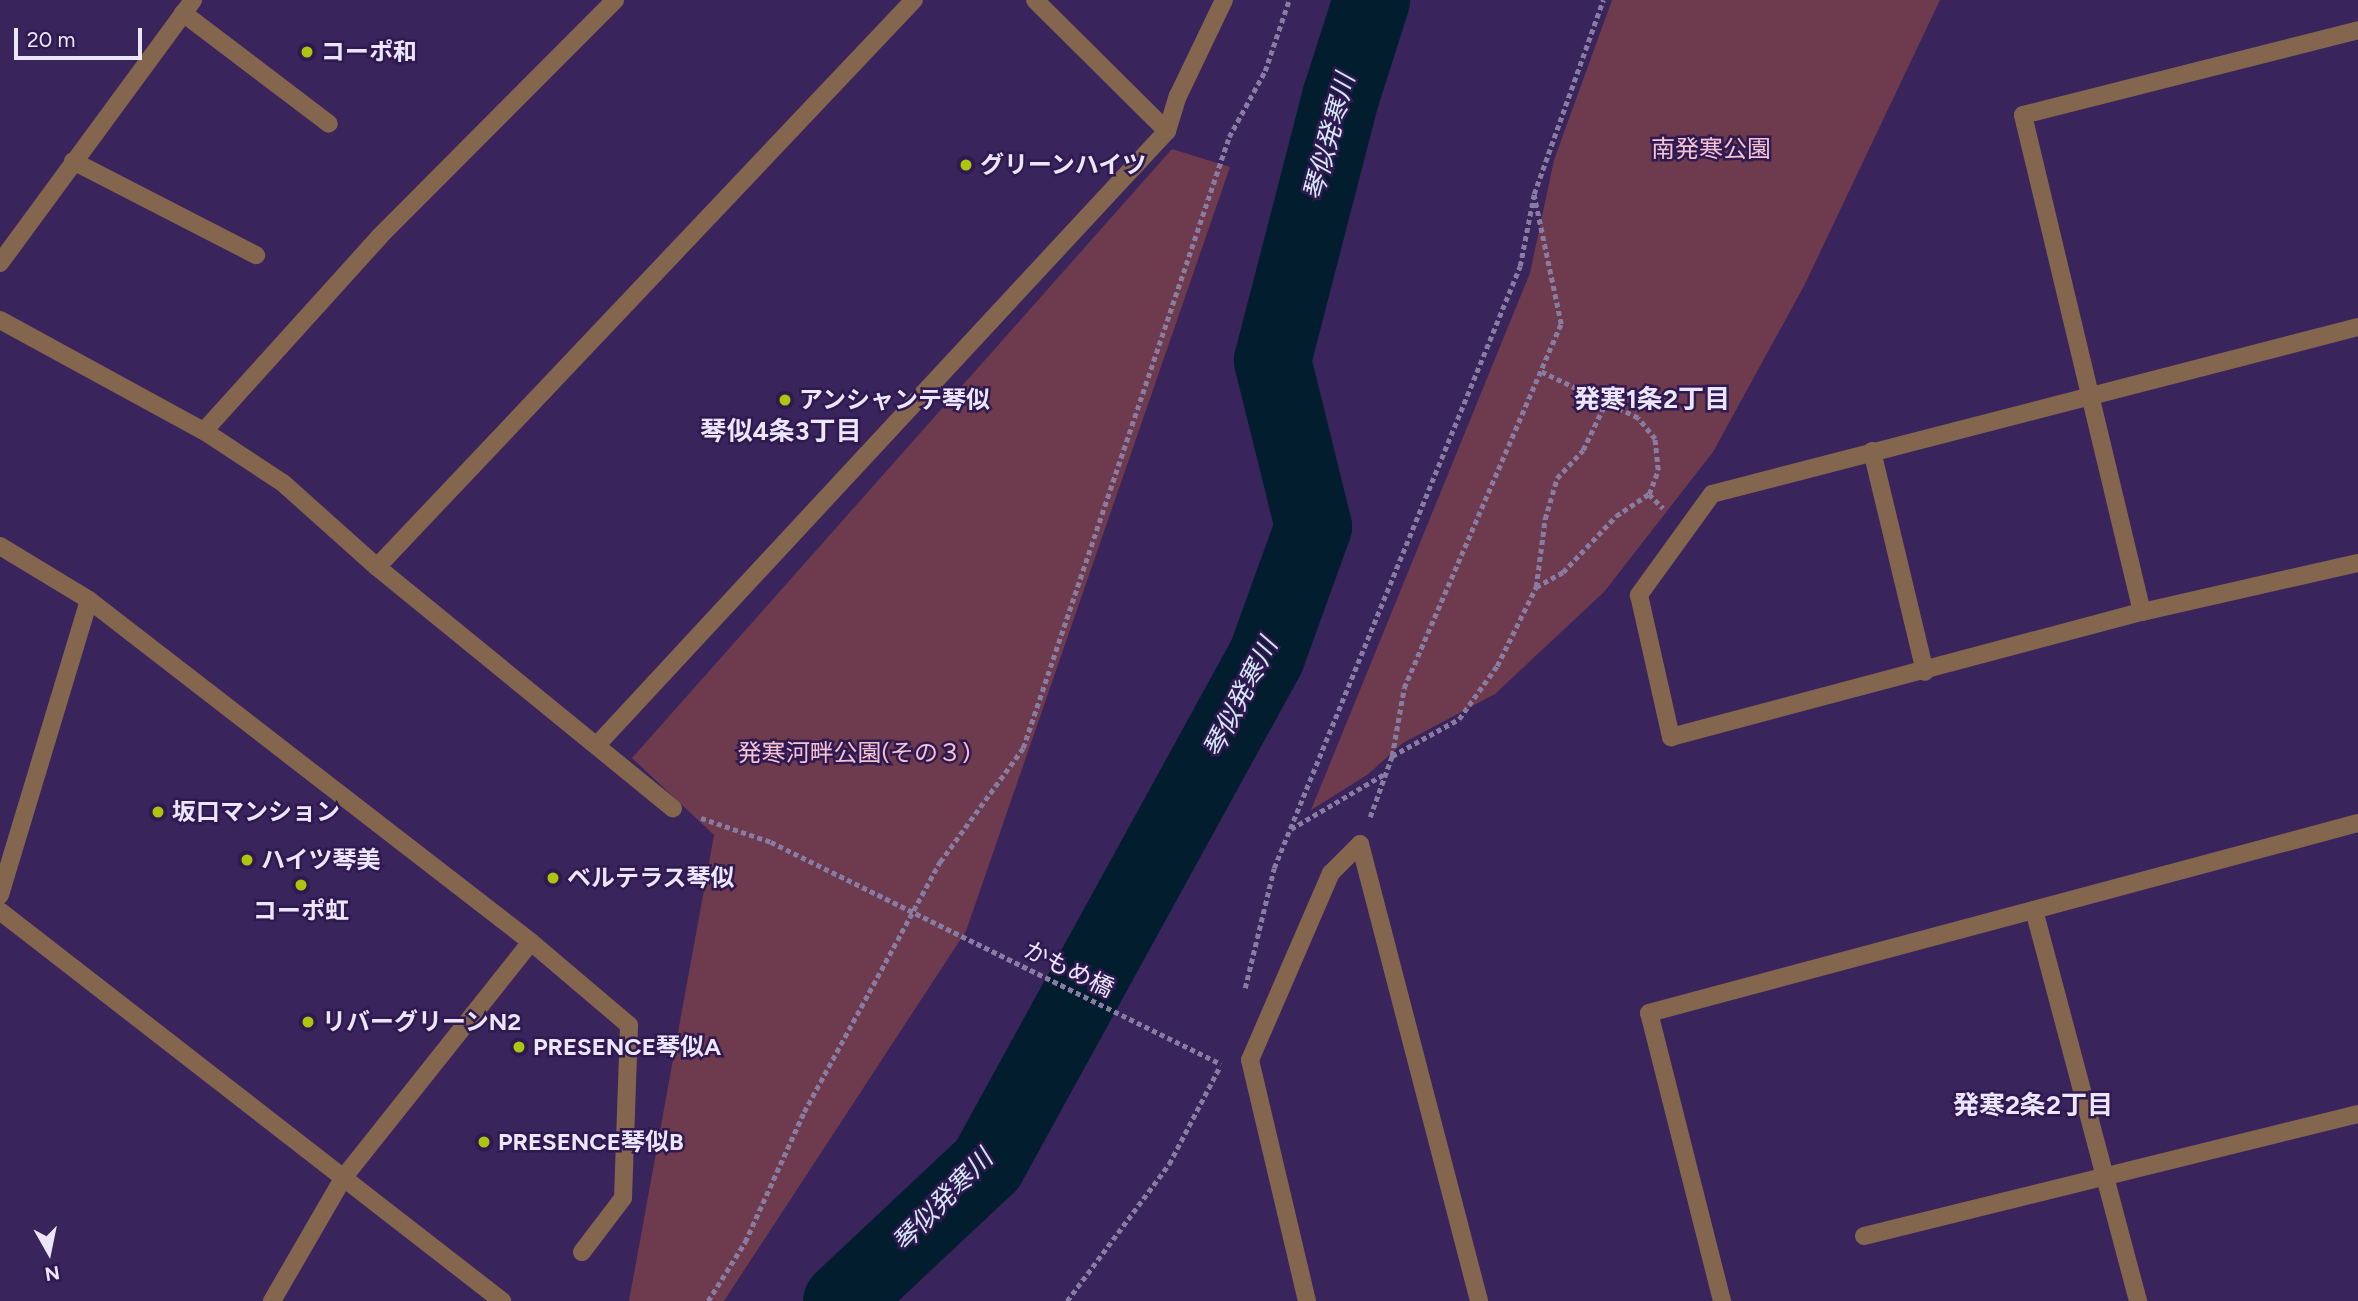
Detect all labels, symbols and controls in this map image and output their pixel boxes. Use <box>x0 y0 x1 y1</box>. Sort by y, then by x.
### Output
scale bar <box>18 14 145 58</box>
text: 20 m <box>27 27 75 52</box>
place label: コーポ和 <box>321 38 417 66</box>
marker: コーポ和 <box>299 44 315 60</box>
water label: 琴似発寒川 <box>1298 70 1362 204</box>
park label: 南発寒公園 <box>1651 135 1771 163</box>
place label: グリーンハイツ <box>980 151 1148 179</box>
marker: グリーンハイツ <box>958 157 974 173</box>
district label: 発寒1条2丁目 <box>1574 384 1730 416</box>
place label: アンシャンテ琴似 <box>799 386 991 414</box>
marker: アンシャンテ琴似 <box>777 392 793 408</box>
district label: 琴似4条3丁目 <box>701 416 861 448</box>
water label: 琴似発寒川 <box>1198 633 1284 763</box>
park label: 発寒河畔公園(その３) <box>738 739 970 767</box>
place label: 坂口マンション <box>172 798 340 826</box>
marker: 坂口マンション <box>150 804 166 820</box>
place label: ハイツ琴美 <box>261 846 381 874</box>
marker: ハイツ琴美 <box>239 852 255 868</box>
place label: ベルテラス琴似 <box>567 864 735 892</box>
marker: ベルテラス琴似 <box>545 870 561 886</box>
marker: コーポ虹 <box>293 877 309 893</box>
place label: コーポ虹 <box>253 897 349 925</box>
street label: かもめ橋 <box>1020 935 1118 1003</box>
place label: リバーグリーンN2 <box>322 1008 522 1036</box>
marker: リバーグリーンN2 <box>300 1014 316 1030</box>
place label: PRESENCE琴似A <box>533 1033 721 1061</box>
marker: PRESENCE琴似A <box>511 1039 527 1055</box>
district label: 発寒2条2丁目 <box>1953 1090 2113 1122</box>
place label: PRESENCE琴似B <box>498 1128 684 1156</box>
marker: PRESENCE琴似B <box>476 1134 492 1150</box>
water label: 琴似発寒川 <box>887 1143 999 1259</box>
north arrow <box>14 1217 84 1287</box>
text: N <box>43 1261 61 1286</box>

